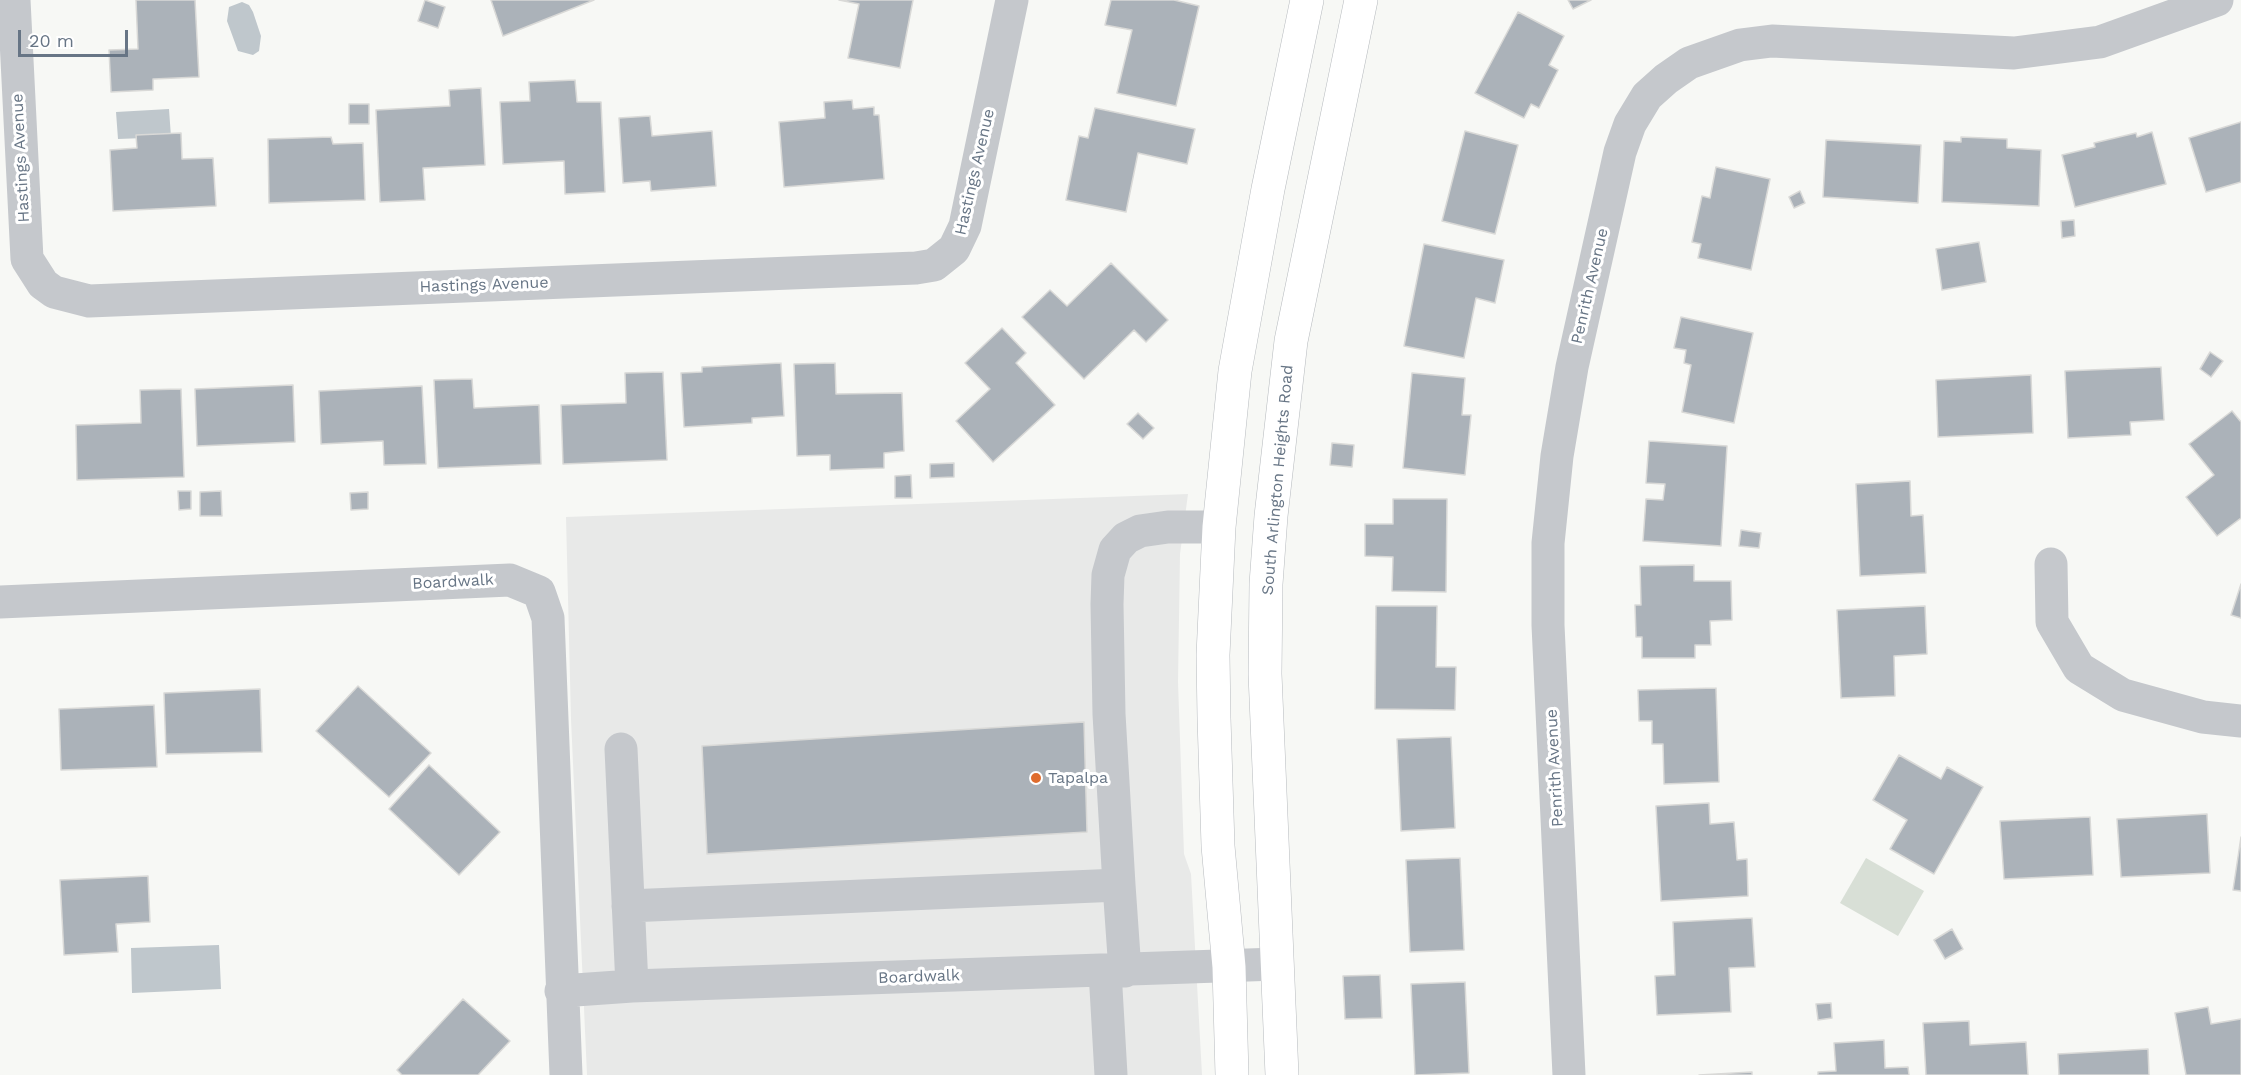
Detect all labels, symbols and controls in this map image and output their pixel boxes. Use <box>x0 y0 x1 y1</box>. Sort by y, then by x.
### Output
scale bar <box>21 18 130 56</box>
text: 20 m <box>29 30 74 51</box>
street label: Hastings Avenue <box>8 93 34 223</box>
street label: Hastings Avenue <box>951 107 999 237</box>
street label: Penrith Avenue <box>1567 226 1613 346</box>
street label: Hastings Avenue <box>419 273 549 297</box>
street label: South Arlington Heights Road <box>1258 364 1298 596</box>
street label: Boardwalk <box>412 570 494 594</box>
street label: Penrith Avenue <box>1542 708 1568 828</box>
place label: Tapalpa <box>1048 768 1108 788</box>
marker: Tapalpa <box>1029 771 1043 785</box>
street label: Boardwalk <box>878 966 960 988</box>

